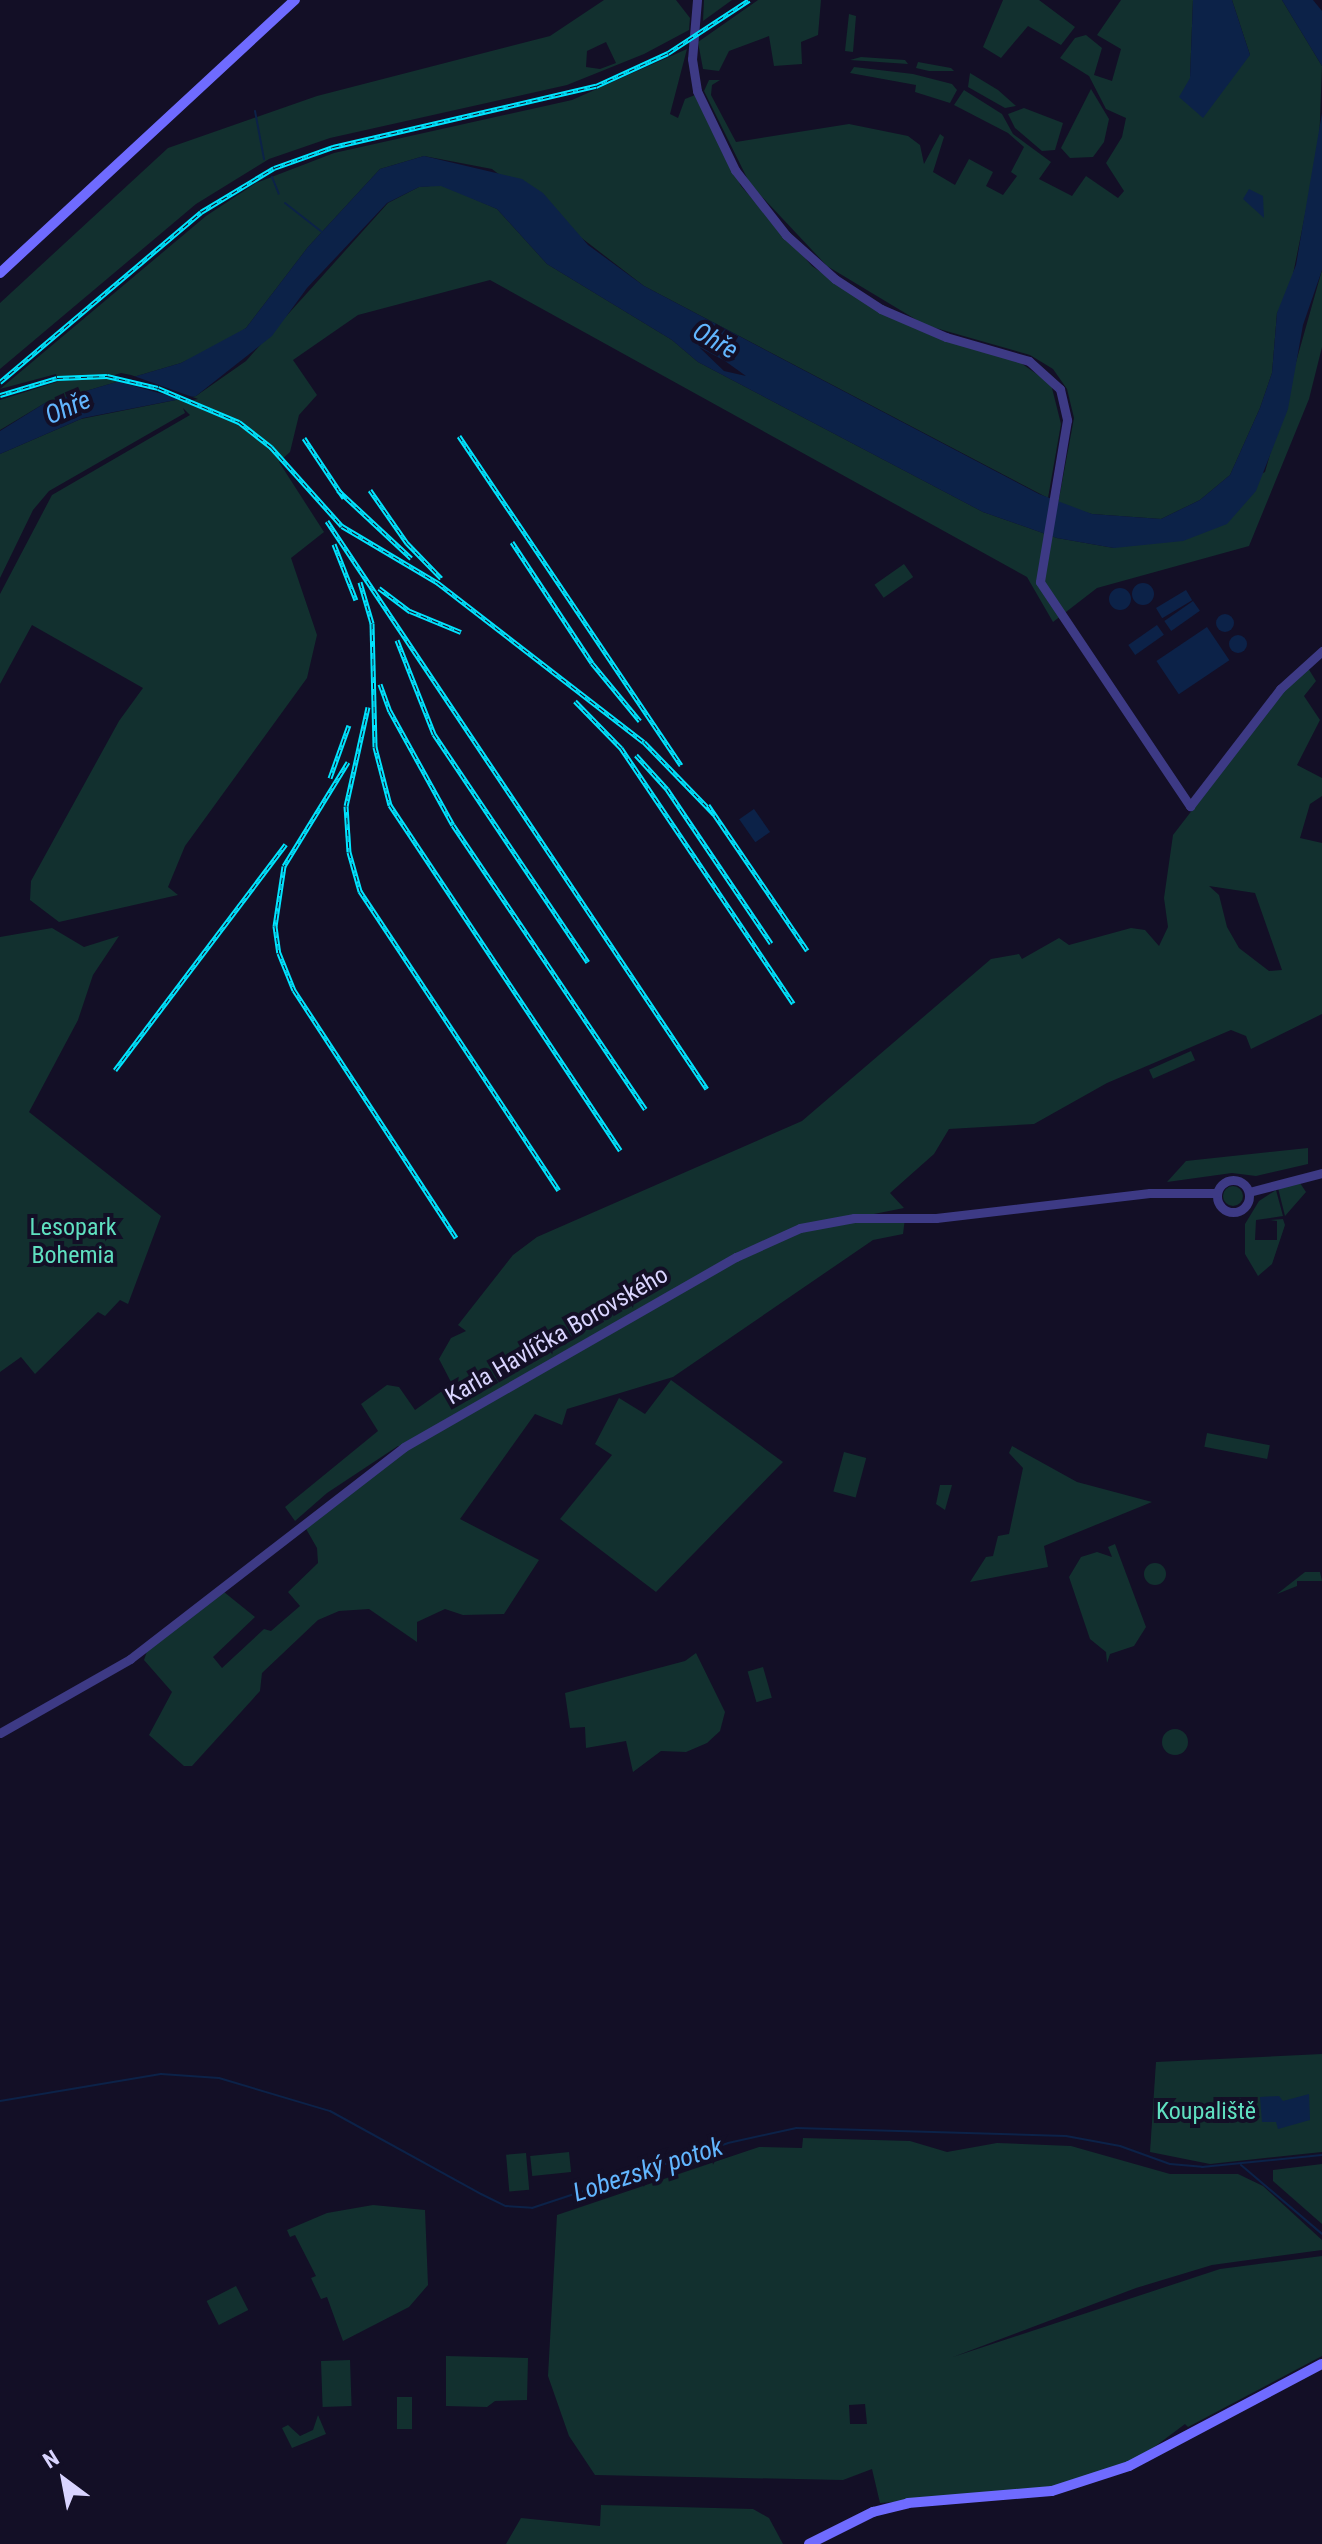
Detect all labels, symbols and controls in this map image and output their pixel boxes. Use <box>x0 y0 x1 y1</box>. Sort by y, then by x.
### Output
water label: Ohře <box>687 316 743 366</box>
water label: Ohře <box>40 384 96 432</box>
park label: Lesopark Bohemia <box>29 1214 117 1270</box>
street label: Karla Havlíčka Borovského <box>441 1261 673 1411</box>
park label: Koupaliště <box>1156 2098 1256 2126</box>
water label: Lobezský potok <box>569 2131 727 2209</box>
north arrow <box>24 2440 104 2520</box>
text: N <box>39 2445 63 2473</box>

